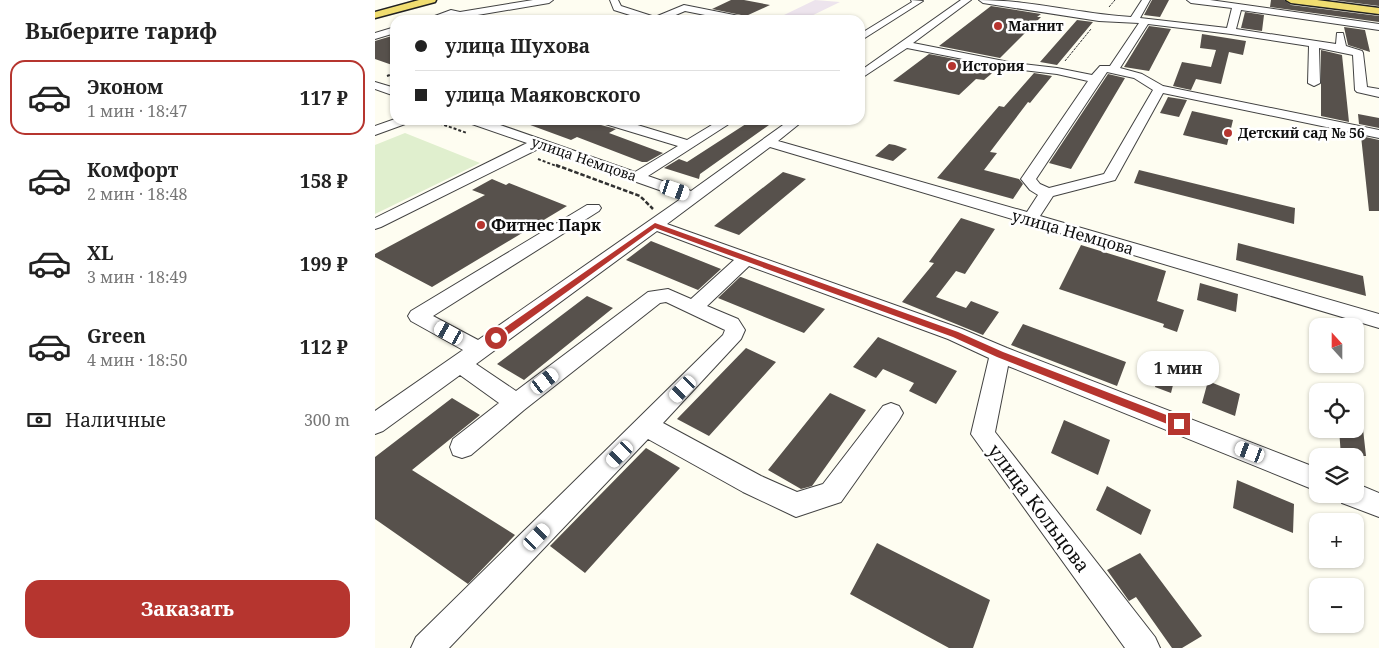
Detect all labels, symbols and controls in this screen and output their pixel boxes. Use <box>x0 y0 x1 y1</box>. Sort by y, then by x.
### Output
text: Выберите тариф <box>25 15 217 45</box>
place label: Магнит <box>1008 16 1064 35</box>
marker: Магнит <box>992 20 1004 32</box>
text: улица Шухова <box>445 33 590 59</box>
place label: История <box>962 56 1025 75</box>
marker: История <box>946 60 958 72</box>
text: Эконом <box>87 74 163 100</box>
icon: car <box>27 75 72 120</box>
text: улица Маяковского <box>445 82 641 108</box>
text: 117 ₽ <box>300 85 348 111</box>
text: 1 мин · 18:47 <box>87 100 188 122</box>
place label: Детский сад № 56 <box>1238 123 1365 142</box>
marker: Детский сад № 56 <box>1222 127 1234 139</box>
street label: улица Немцова <box>529 132 639 185</box>
text: Комфорт <box>87 157 178 183</box>
icon: car <box>27 158 72 203</box>
text: 158 ₽ <box>300 168 348 194</box>
car <box>658 178 691 202</box>
text: 2 мин · 18:48 <box>87 183 188 205</box>
street label: улица Немцова <box>1009 204 1137 260</box>
place label: Фитнес Парк <box>491 214 601 236</box>
marker: Фитнес Парк <box>475 219 487 231</box>
text: XL <box>87 240 113 266</box>
icon: car <box>27 241 72 286</box>
text: 199 ₽ <box>300 251 348 277</box>
text: 3 мин · 18:49 <box>87 266 188 288</box>
north arrow <box>1309 318 1364 372</box>
map controls <box>1309 318 1364 633</box>
car <box>432 319 465 347</box>
text: Green <box>87 323 146 349</box>
icon: car <box>27 324 72 369</box>
route start <box>485 327 507 349</box>
text: 112 ₽ <box>300 334 348 360</box>
text: 4 мин · 18:50 <box>87 349 188 371</box>
callout: 1 мин <box>1138 352 1220 386</box>
text: 1 мин <box>1154 357 1202 379</box>
car <box>528 366 561 396</box>
car <box>667 373 698 405</box>
button: locate <box>1309 383 1364 438</box>
icon: cash <box>25 406 53 434</box>
text: Наличные <box>65 407 166 433</box>
text: 300 m <box>304 409 350 431</box>
route end <box>1168 413 1190 435</box>
car <box>604 438 635 470</box>
street label: улица Кольцова <box>982 438 1096 578</box>
car <box>1233 440 1266 464</box>
button: layers <box>1309 448 1364 503</box>
button: + <box>1309 513 1364 568</box>
car <box>521 521 552 553</box>
button: − <box>1309 578 1364 633</box>
button: Заказать <box>25 580 350 638</box>

